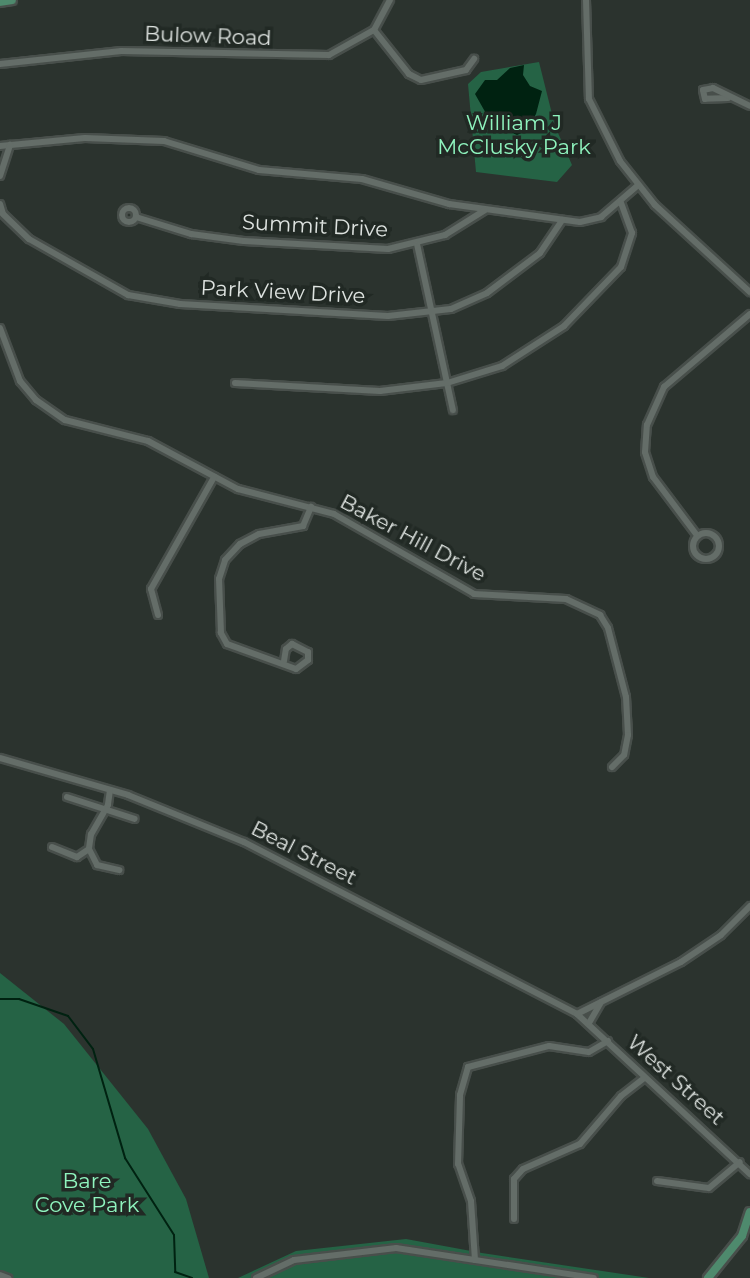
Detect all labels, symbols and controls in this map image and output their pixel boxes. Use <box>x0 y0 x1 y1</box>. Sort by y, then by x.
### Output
street label: Bulow Road <box>144 21 272 51</box>
park label: William J McClusky Park <box>437 110 591 160</box>
street label: Summit Drive <box>241 210 389 242</box>
street label: Park View Drive <box>200 275 366 309</box>
street label: Baker Hill Drive <box>336 489 490 587</box>
street label: Beal Street <box>247 816 361 890</box>
street label: West Street <box>622 1030 730 1130</box>
park label: Bare Cove Park <box>35 1168 139 1218</box>

